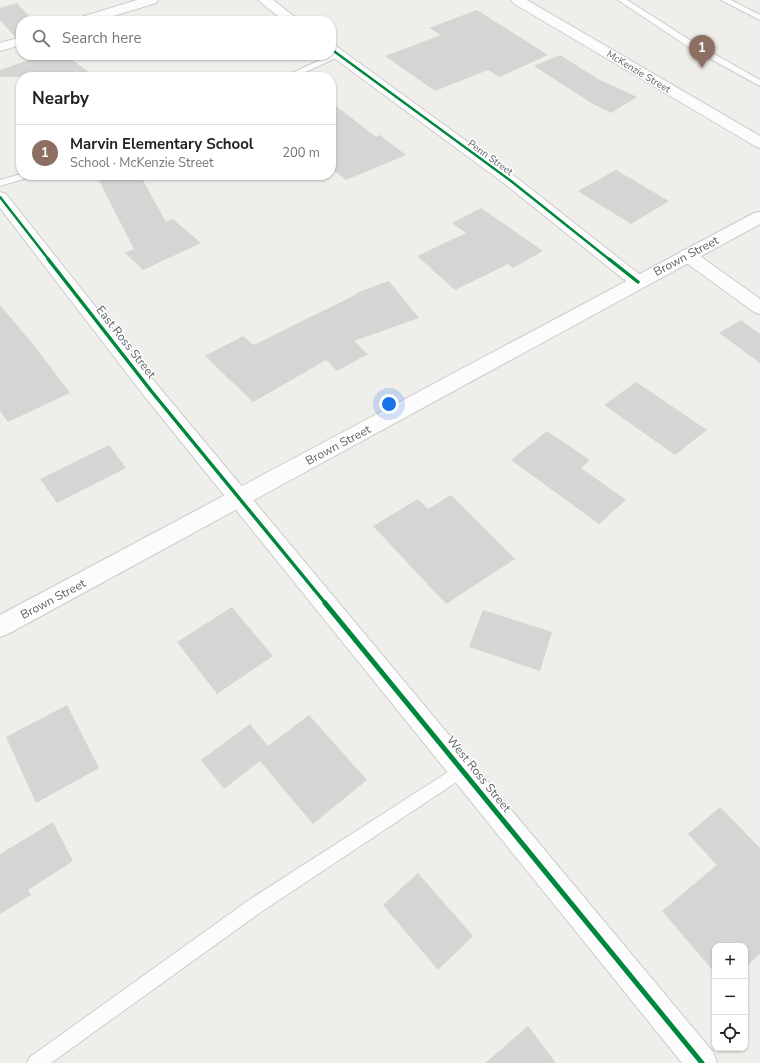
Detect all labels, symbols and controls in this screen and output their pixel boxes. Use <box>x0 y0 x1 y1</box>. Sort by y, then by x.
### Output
search box <box>16 16 336 60</box>
icon: search <box>30 27 52 49</box>
text: Search here <box>62 28 142 48</box>
pin: 1 <box>689 35 715 68</box>
street label: McKenzie Street <box>604 47 674 97</box>
text: Nearby <box>32 87 89 110</box>
text: Marvin Elementary School <box>70 134 254 154</box>
street label: Penn Street <box>465 137 516 179</box>
text: 1 <box>41 144 49 162</box>
text: 200 m <box>282 144 320 162</box>
text: School · McKenzie Street <box>70 154 214 172</box>
street label: Brown Street <box>651 232 722 280</box>
street label: East Ross Street <box>93 302 160 382</box>
your location <box>379 394 399 414</box>
street label: Brown Street <box>303 421 374 469</box>
street label: Brown Street <box>18 575 89 623</box>
street label: West Ross Street <box>443 733 515 816</box>
map controls <box>712 943 748 1051</box>
button: + <box>712 943 748 979</box>
button: − <box>712 979 748 1015</box>
button: locate <box>712 1015 748 1051</box>

